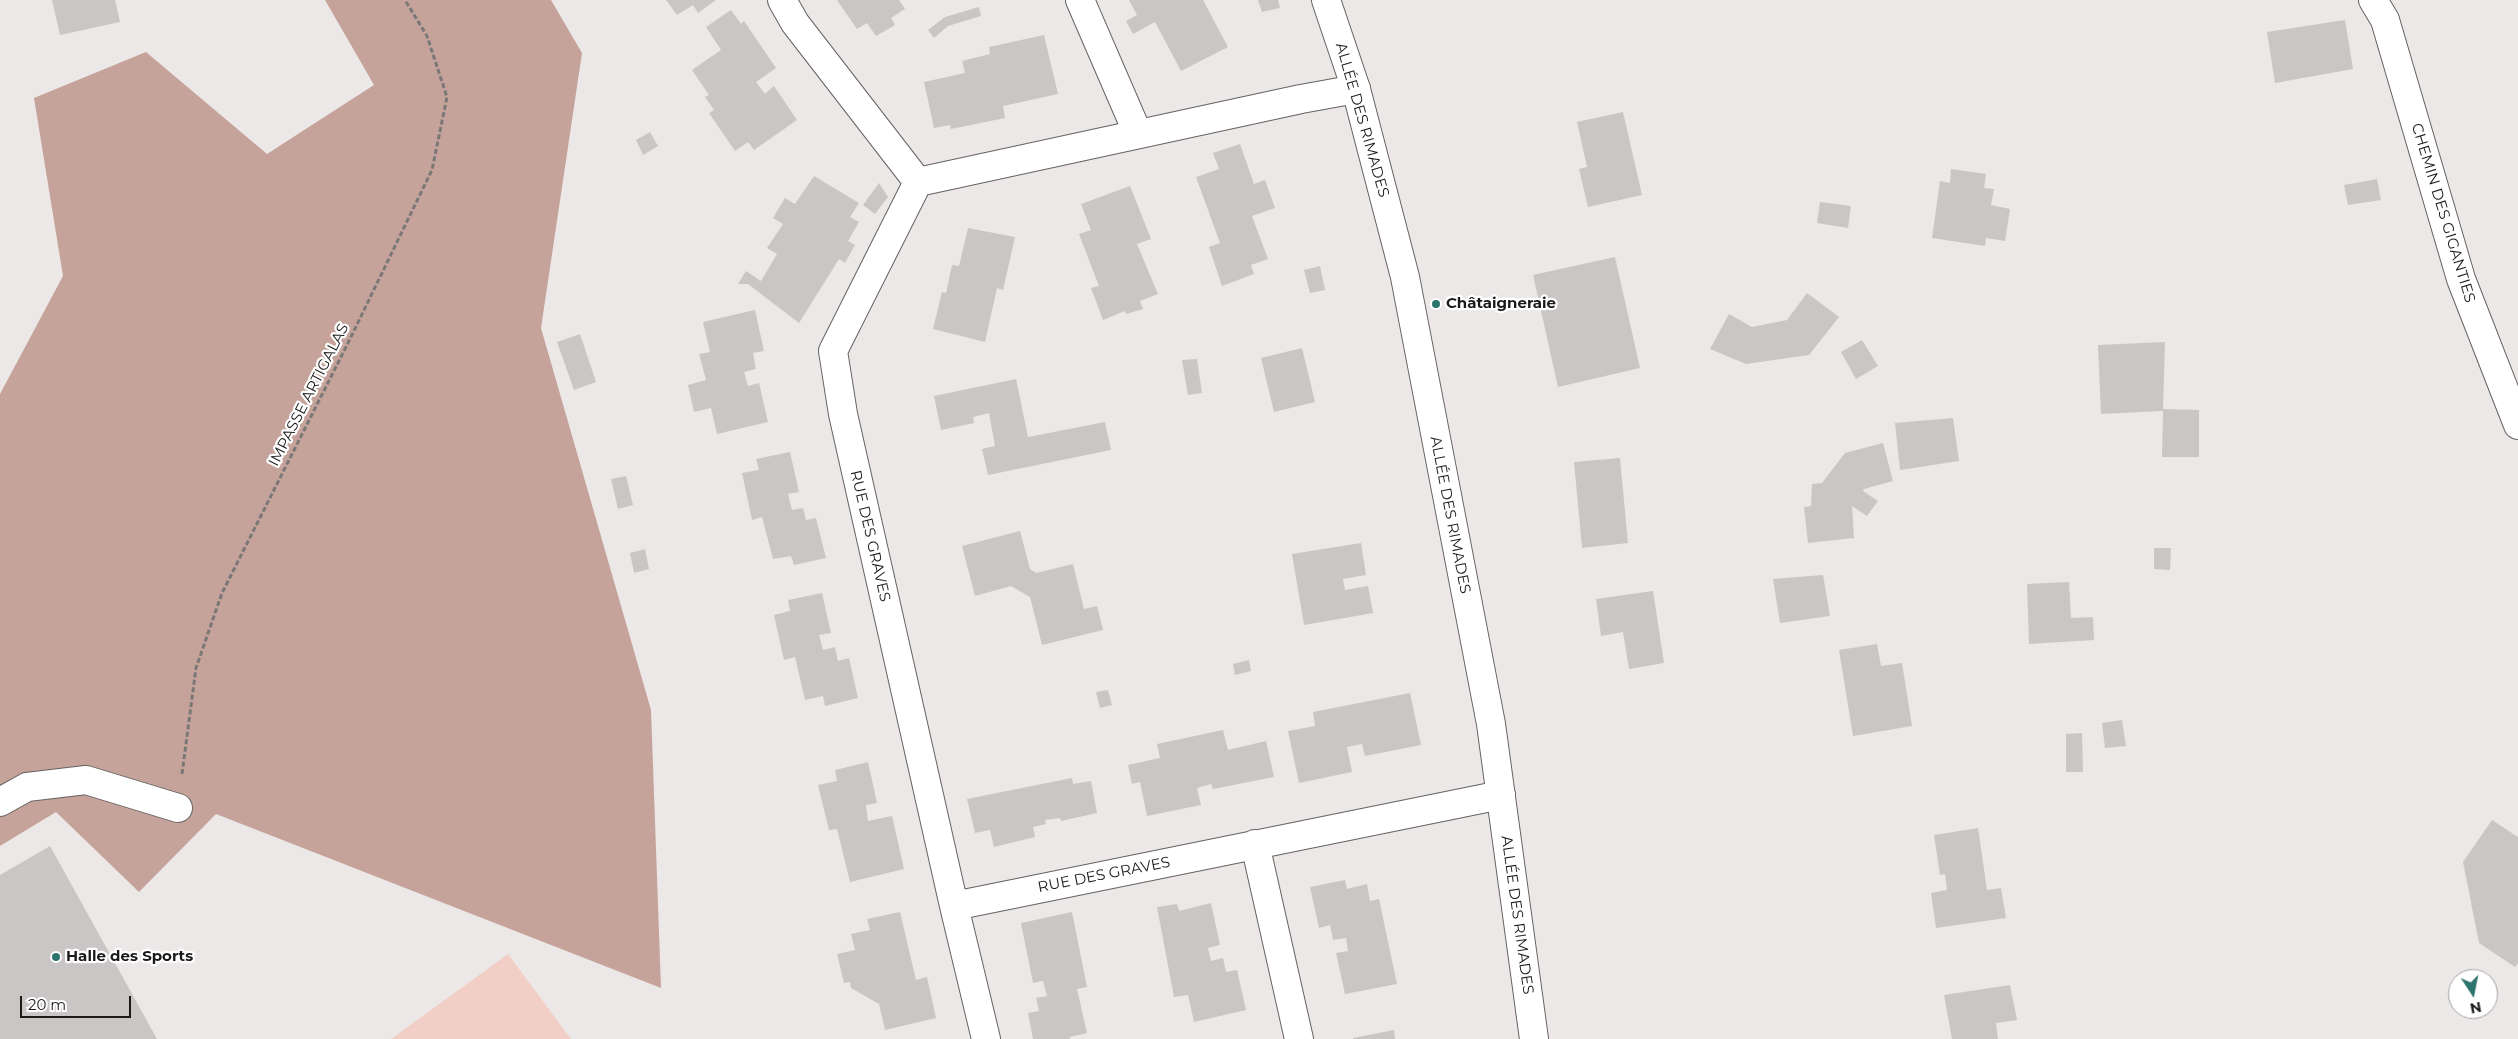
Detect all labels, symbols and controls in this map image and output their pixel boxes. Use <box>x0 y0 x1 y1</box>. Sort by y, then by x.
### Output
street label: ALLÉE DES RIMADES <box>1331 41 1393 199</box>
street label: CHEMIN DES GIGANTIES <box>2407 121 2479 305</box>
place label: Châtaigneraie <box>1446 295 1556 313</box>
marker: Châtaigneraie <box>1430 298 1442 310</box>
street label: IMPASSE ARTIGALAS <box>265 321 353 469</box>
street label: ALLÉE DES RIMADES <box>1426 435 1474 595</box>
street label: RUE DES GRAVES <box>846 468 894 604</box>
street label: ALLÉE DES RIMADES <box>1497 834 1537 996</box>
street label: RUE DES GRAVES <box>1036 853 1172 897</box>
place label: Halle des Sports <box>66 948 193 966</box>
marker: Halle des Sports <box>50 951 62 963</box>
north arrow <box>2448 969 2498 1019</box>
scale bar <box>22 986 134 1018</box>
text: 20 m <box>28 995 66 1014</box>
text: N <box>2468 998 2483 1018</box>

